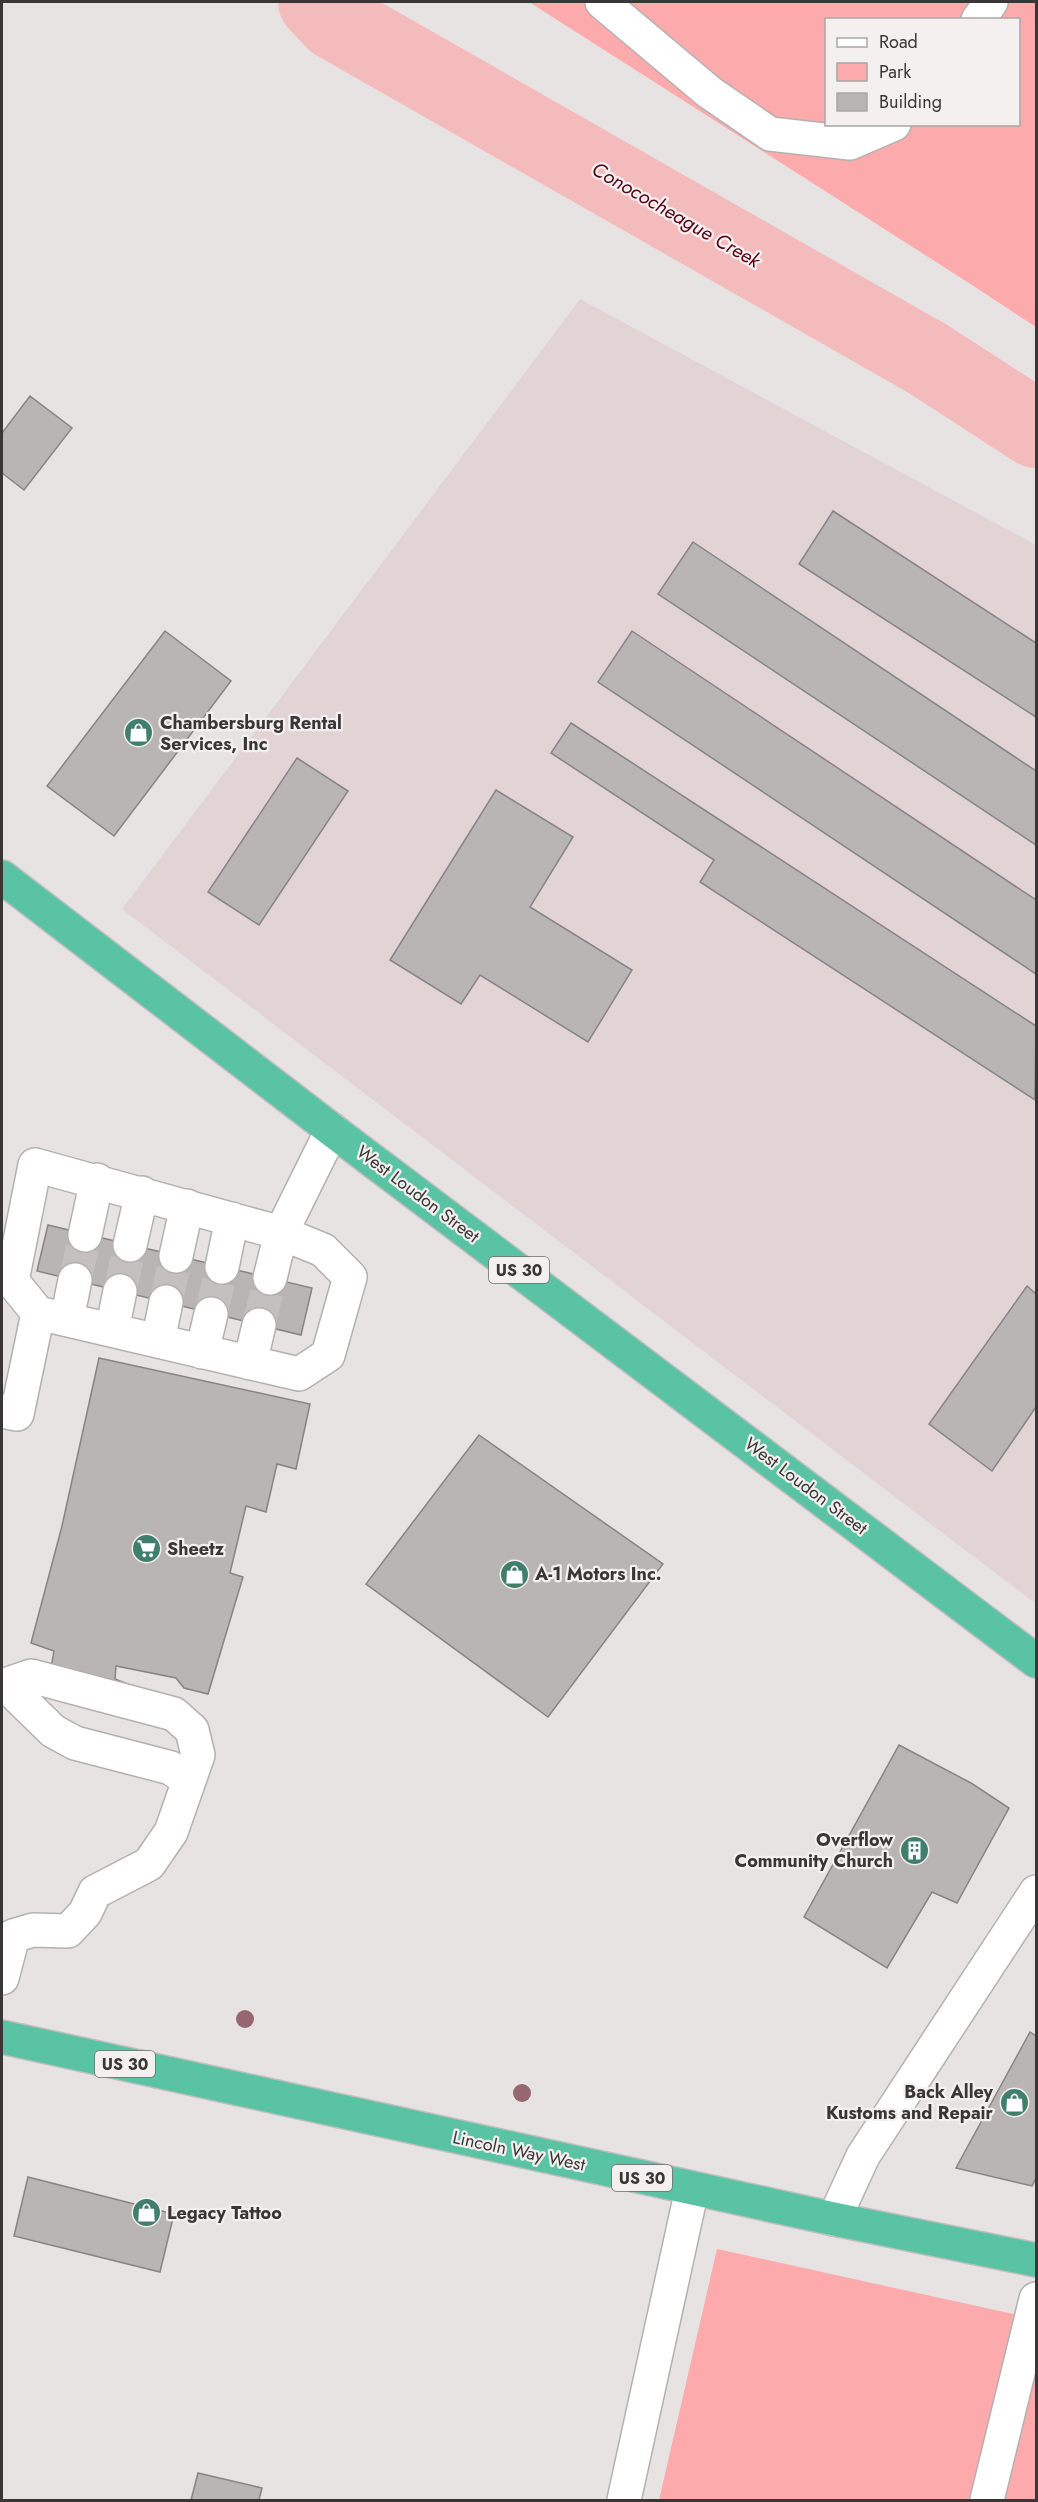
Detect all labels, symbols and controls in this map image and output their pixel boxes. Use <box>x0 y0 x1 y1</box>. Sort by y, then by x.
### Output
legend <box>825 18 1020 126</box>
text: Road <box>879 29 918 55</box>
text: Park <box>879 59 911 85</box>
text: Building <box>879 89 942 115</box>
water label: Conococheague Creek <box>586 155 767 276</box>
place label: Chambersburg Rental Services, Inc <box>160 710 342 757</box>
shop icon: Chambersburg Rental Services, Inc <box>123 717 155 749</box>
street label: West Loudon Street <box>351 1139 485 1249</box>
road number: US 30 <box>489 1257 549 1283</box>
street label: West Loudon Street <box>739 1431 873 1541</box>
supermarket icon: Sheetz <box>130 1533 162 1565</box>
place label: Sheetz <box>167 1536 225 1562</box>
shop icon: A-1 Motors Inc. <box>498 1558 530 1590</box>
place label: A-1 Motors Inc. <box>534 1561 662 1587</box>
place label: Overflow Community Church <box>735 1827 893 1874</box>
building icon: Overflow Community Church <box>898 1834 930 1866</box>
road number: US 30 <box>95 2051 155 2077</box>
place label: Back Alley Kustoms and Repair <box>826 2079 994 2126</box>
shop icon: Back Alley Kustoms and Repair <box>998 2086 1030 2118</box>
street label: Lincoln Way West <box>450 2124 588 2178</box>
road number: US 30 <box>612 2165 672 2191</box>
shop icon: Legacy Tattoo <box>130 2197 162 2229</box>
place label: Legacy Tattoo <box>167 2200 282 2226</box>

